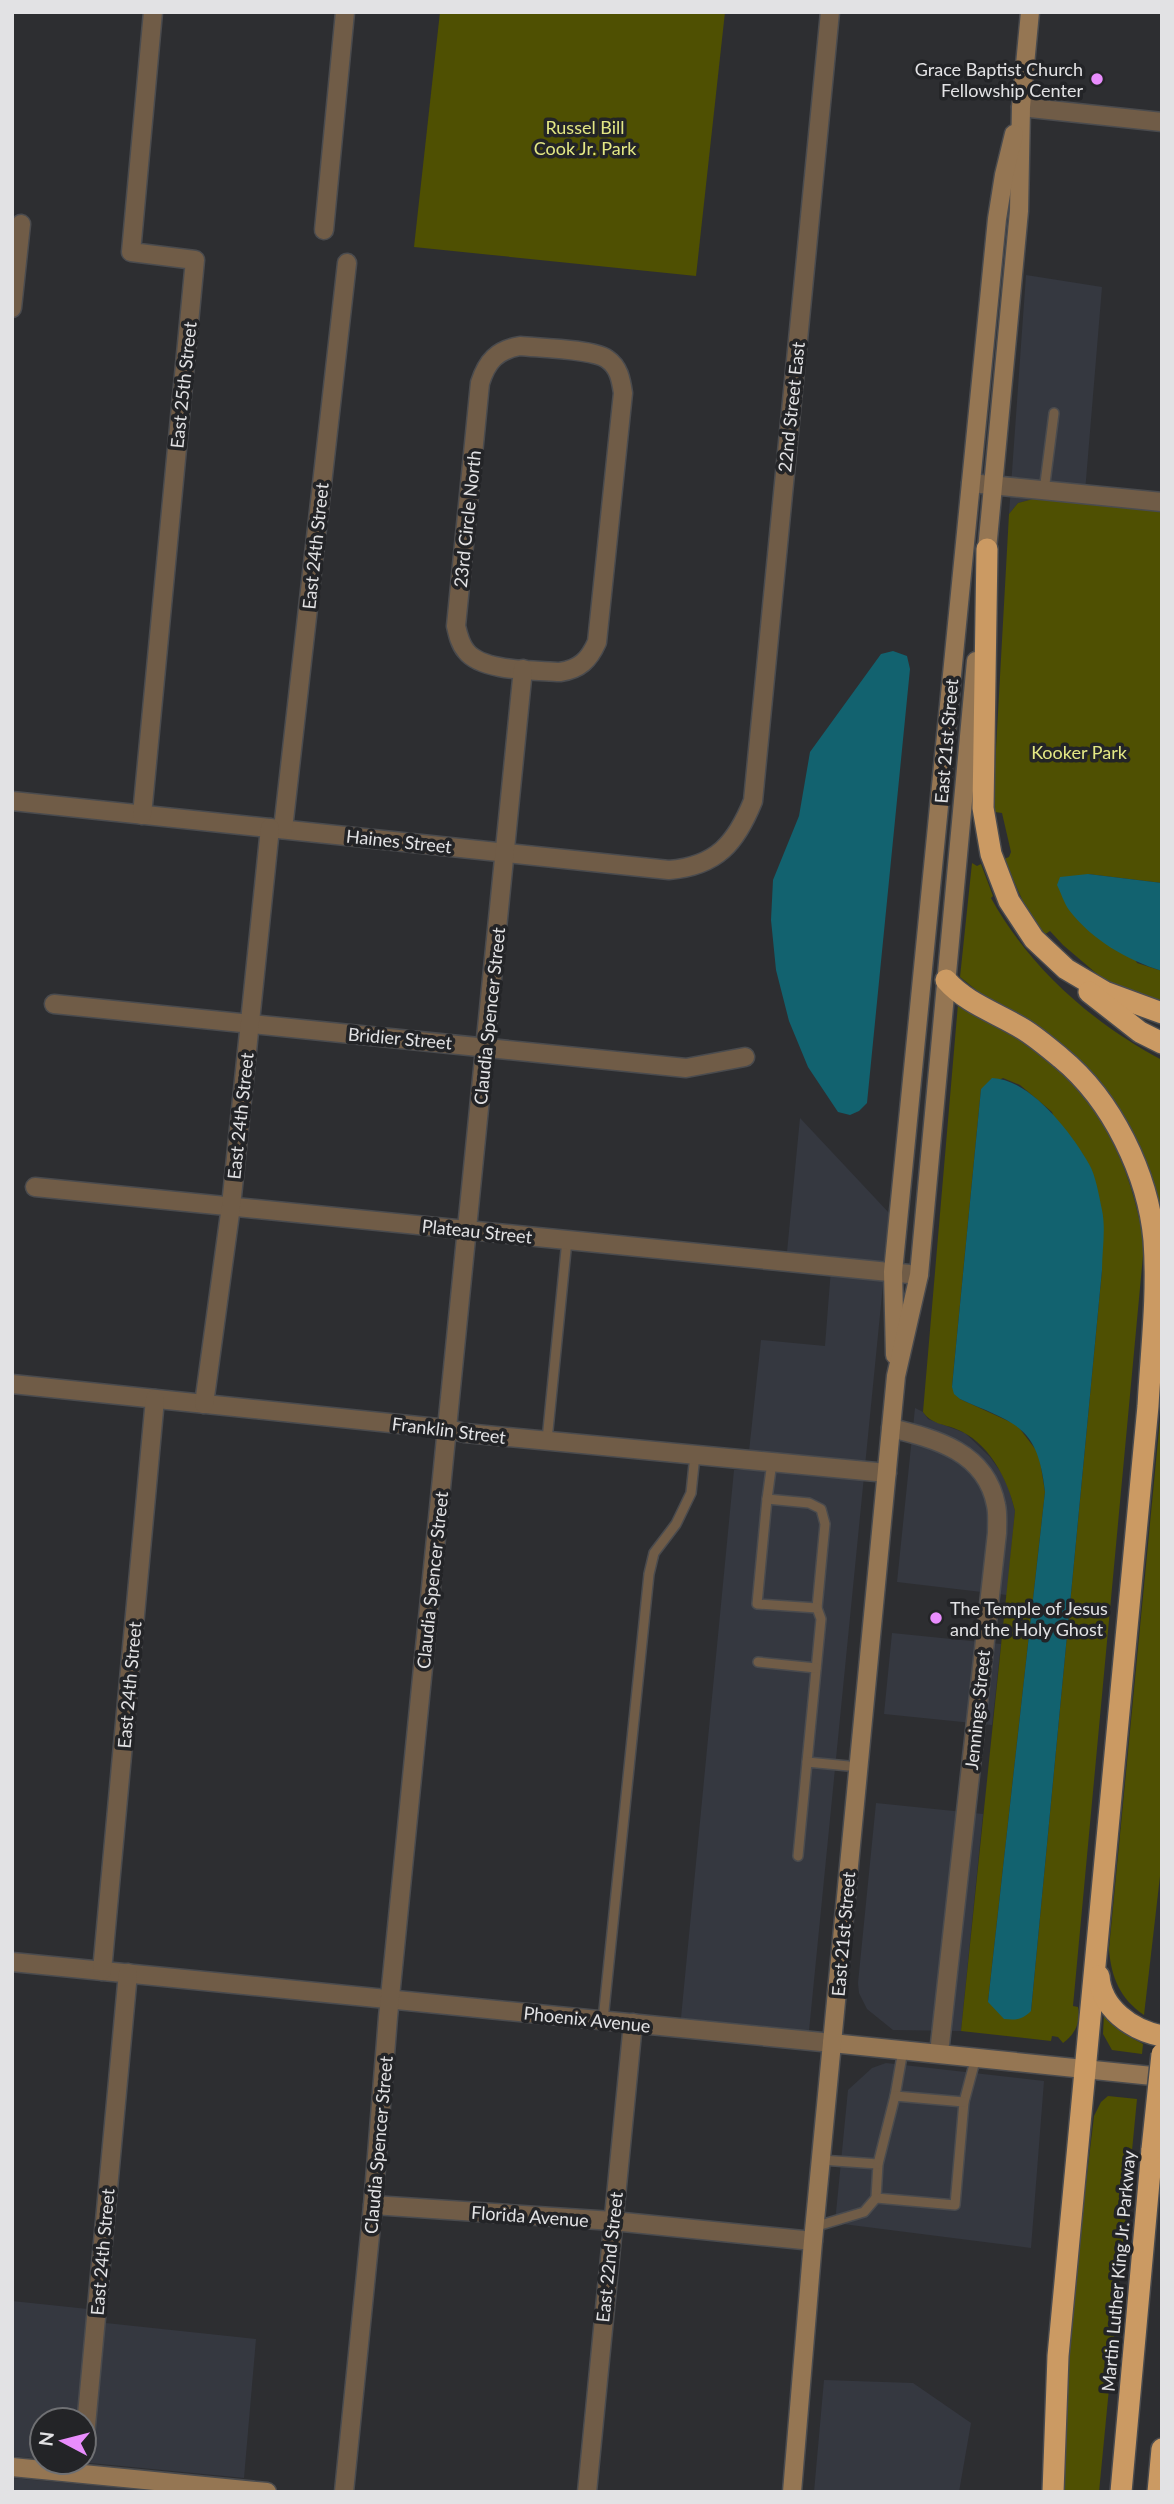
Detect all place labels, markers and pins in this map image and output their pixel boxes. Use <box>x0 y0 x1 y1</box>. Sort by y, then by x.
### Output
place label: Grace Baptist Church Fellowship Center <box>915 58 1083 101</box>
marker: Grace Baptist Church Fellowship Center <box>1089 71 1105 87</box>
place label: The Temple of Jesus and the Holy Ghost <box>950 1597 1108 1640</box>
marker: The Temple of Jesus and the Holy Ghost <box>928 1610 944 1626</box>

